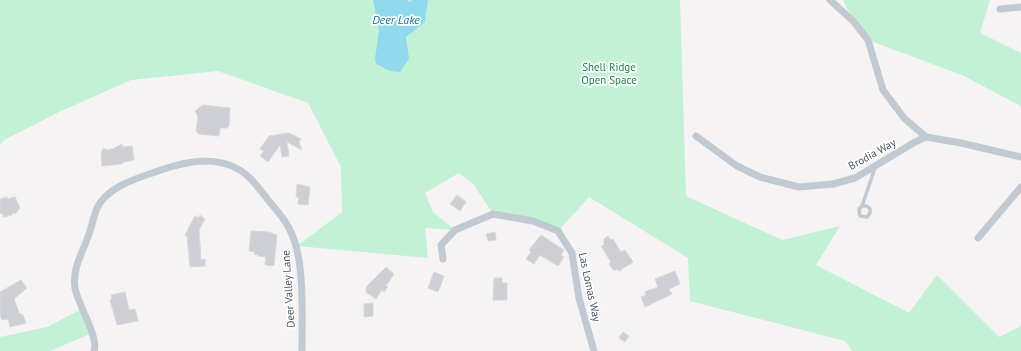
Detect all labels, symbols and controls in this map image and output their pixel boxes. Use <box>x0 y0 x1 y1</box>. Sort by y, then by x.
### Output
water label: Deer Lake <box>372 12 420 27</box>
park label: Shell Ridge Open Space <box>581 60 637 87</box>
street label: Brodia Way <box>846 135 899 173</box>
street label: Deer Valley Lane <box>278 249 298 328</box>
street label: Las Lomas Way <box>576 251 604 324</box>

